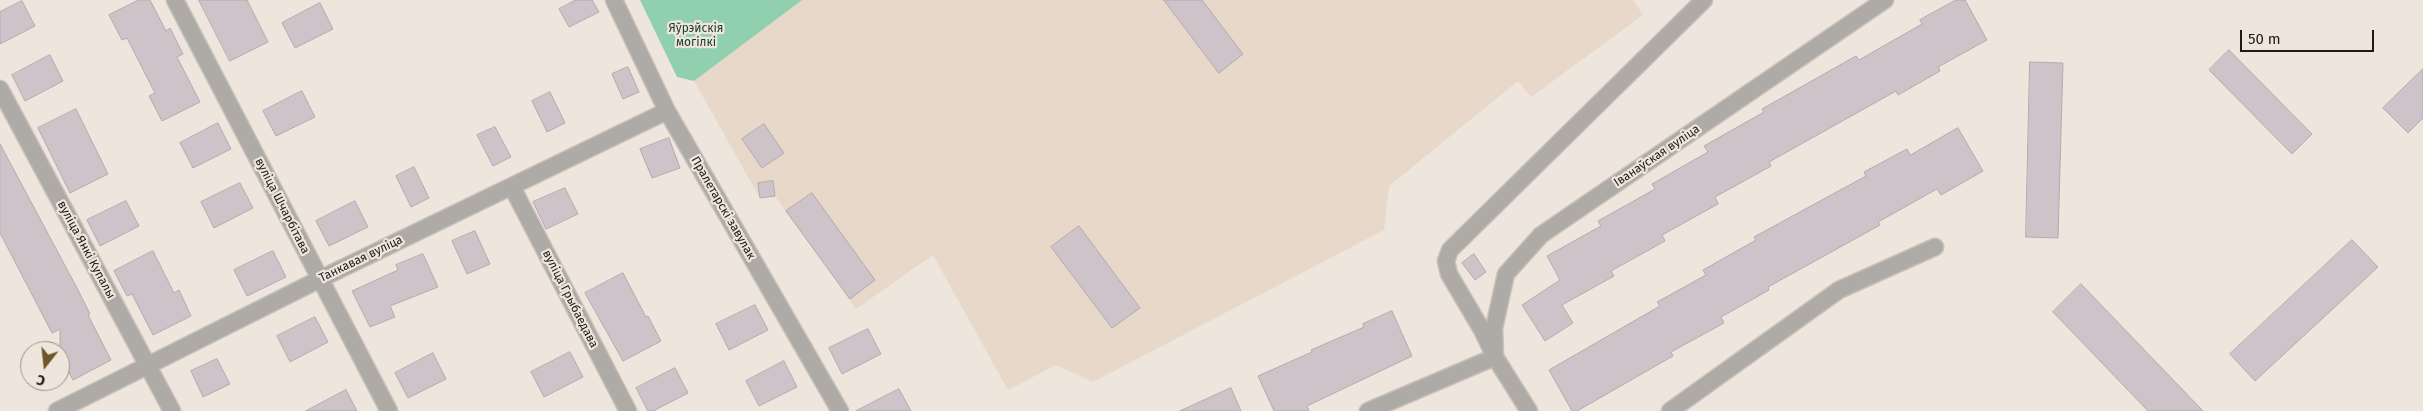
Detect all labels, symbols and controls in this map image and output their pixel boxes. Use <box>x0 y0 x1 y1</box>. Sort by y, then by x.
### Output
scale bar <box>2243 20 2377 52</box>
park label: Яўрэйскія могілкі <box>669 22 723 50</box>
text: 50 m <box>2248 30 2281 48</box>
street label: Іванаўская вуліца <box>1611 122 1703 190</box>
street label: Пралетарскі завулак <box>688 154 758 262</box>
street label: вуліца Шчарбітава <box>252 156 312 256</box>
street label: вуліца Янкі Купалы <box>54 199 118 301</box>
street label: Танкавая вуліца <box>317 233 405 285</box>
street label: вуліца Грыбаедава <box>539 248 601 350</box>
north arrow <box>20 341 70 391</box>
text: С <box>35 371 47 389</box>

